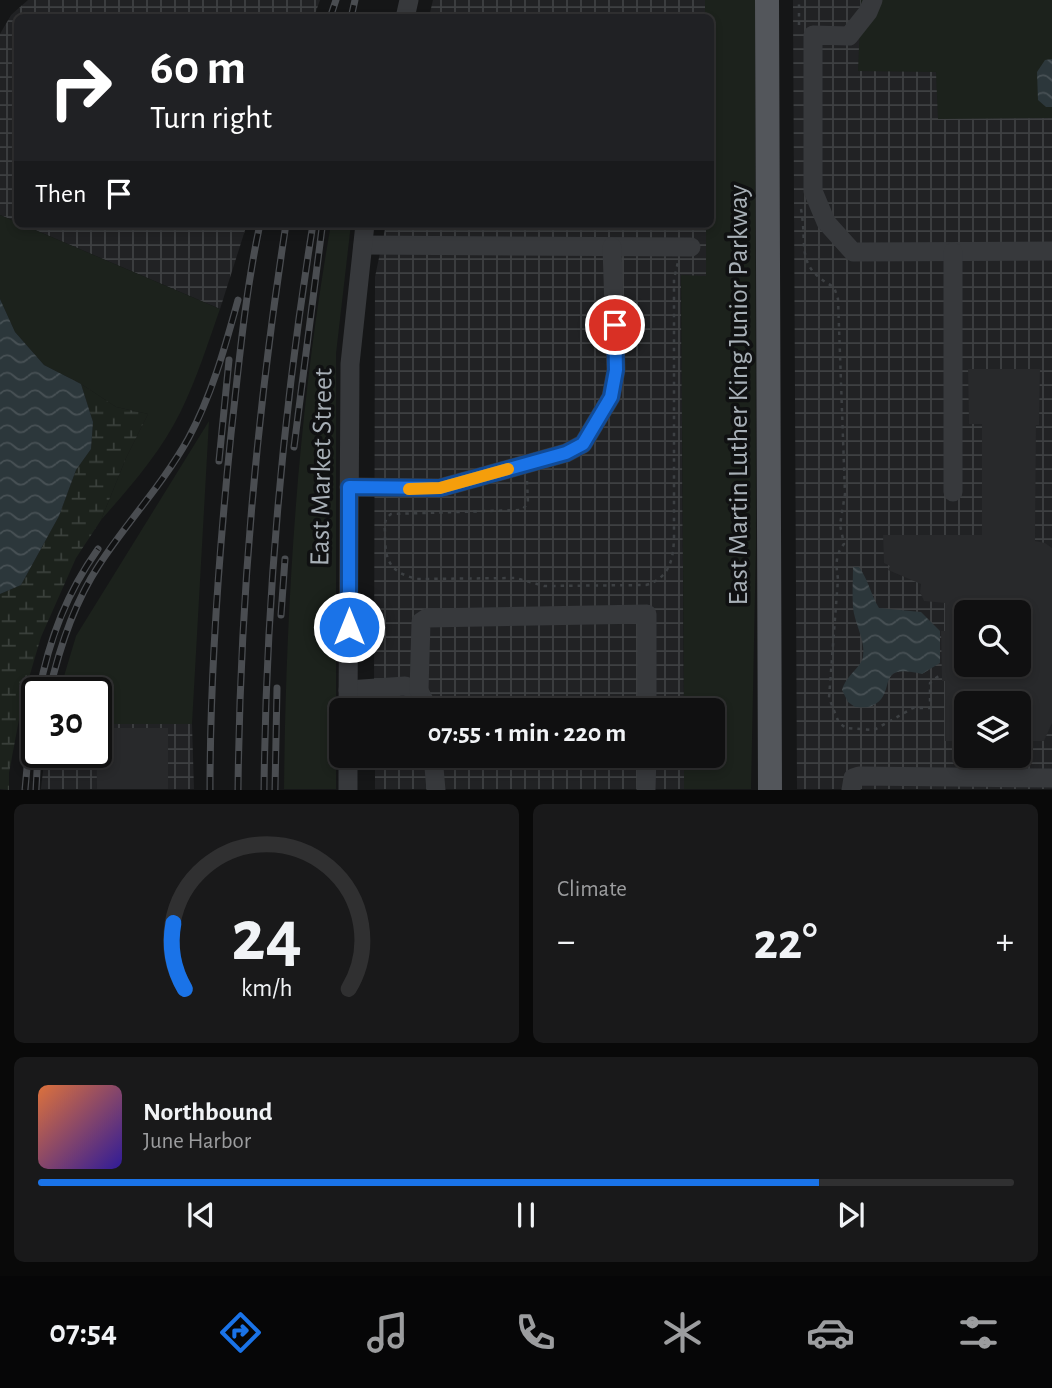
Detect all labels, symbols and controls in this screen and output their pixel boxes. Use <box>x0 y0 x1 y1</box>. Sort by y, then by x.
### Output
icon: right <box>35 42 126 133</box>
text: 60 m <box>150 44 246 93</box>
text: Turn right <box>150 102 272 134</box>
icon: arrive <box>100 175 138 213</box>
text: Then <box>35 181 86 207</box>
street label: East Martin Luther King Junior Parkway <box>725 185 753 605</box>
pin <box>585 295 645 355</box>
icon: arrive <box>596 306 634 344</box>
street label: East Market Street <box>306 368 338 566</box>
position arrow <box>312 590 386 664</box>
map controls <box>954 600 1031 768</box>
button: search <box>954 600 1031 677</box>
speed limit sign: 30 <box>21 677 112 768</box>
button: layers <box>954 691 1031 768</box>
text: 07:55 · 1 min · 220 m <box>428 720 626 746</box>
text: Climate <box>557 878 627 901</box>
text: 24 <box>231 902 302 975</box>
text: 22° <box>753 916 818 968</box>
text: − <box>557 923 575 961</box>
text: + <box>996 923 1014 961</box>
text: km/h <box>241 976 292 1001</box>
text: Northbound <box>143 1099 272 1125</box>
text: June Harbor <box>143 1130 251 1153</box>
icon: previous <box>182 1196 220 1234</box>
icon: pause <box>507 1196 545 1234</box>
icon: next <box>832 1196 870 1234</box>
icon: directions <box>216 1308 265 1357</box>
icon: music <box>363 1308 412 1357</box>
icon: phone <box>511 1308 560 1357</box>
icon: climate <box>658 1308 707 1357</box>
icon: car <box>806 1308 855 1357</box>
icon: filters <box>954 1308 1003 1357</box>
text: 07:54 <box>49 1316 117 1348</box>

